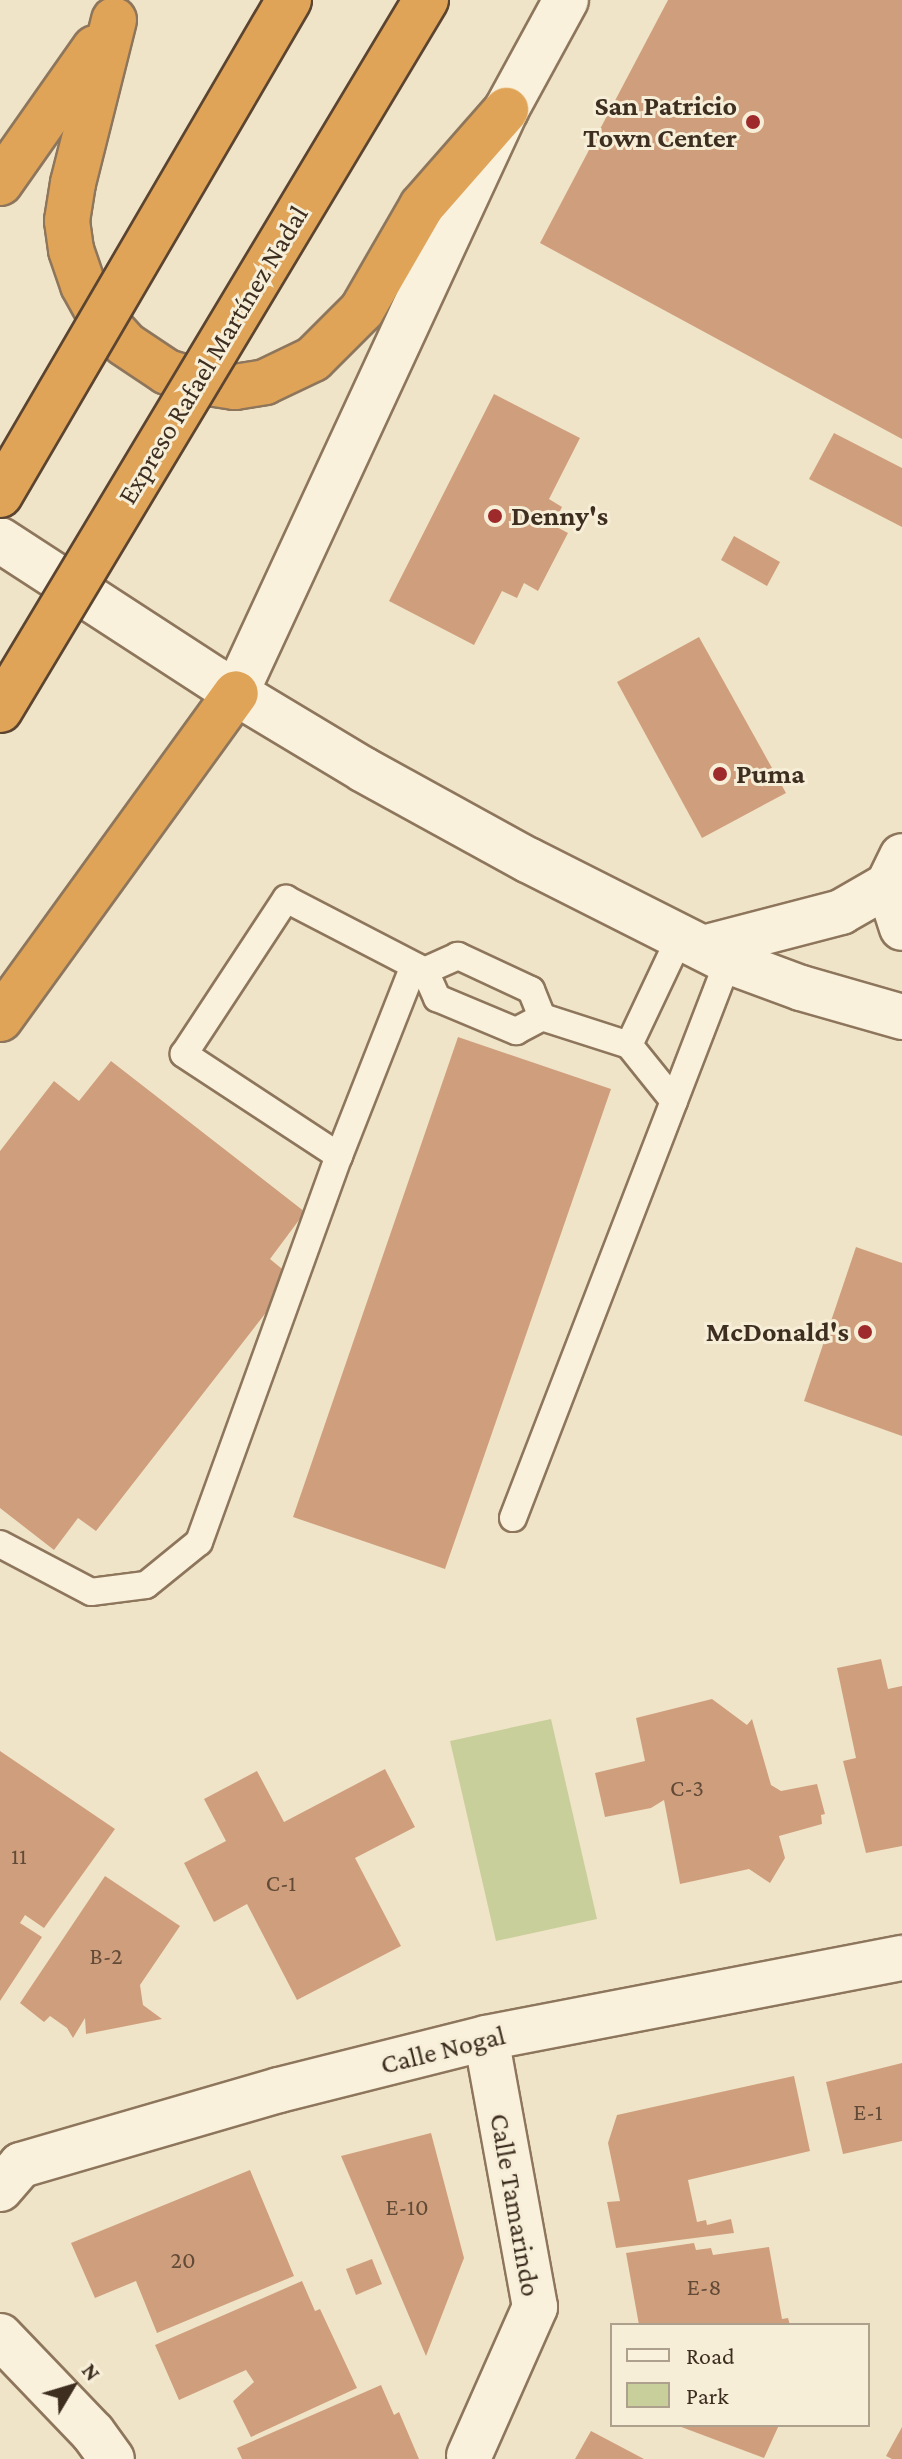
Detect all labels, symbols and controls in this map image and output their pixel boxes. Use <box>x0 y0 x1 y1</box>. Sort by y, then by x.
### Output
place label: San Patricio Town Center <box>583 89 737 155</box>
marker: San Patricio Town Center <box>744 113 762 131</box>
street label: Expreso Rafael Martínez Nadal <box>110 200 316 510</box>
place label: Denny's <box>511 499 608 533</box>
marker: Denny's <box>486 507 504 525</box>
place label: Puma <box>736 757 805 791</box>
marker: Puma <box>711 765 729 783</box>
place label: McDonald's <box>706 1315 849 1349</box>
marker: McDonald's <box>856 1323 874 1341</box>
house number: C-3 <box>670 1774 704 1802</box>
house number: 11 <box>11 1842 27 1870</box>
house number: C-1 <box>266 1869 296 1897</box>
house number: B-2 <box>89 1942 123 1970</box>
street label: Calle Nogal <box>377 2018 509 2082</box>
house number: E-1 <box>853 2098 883 2126</box>
street label: Calle Tamarindo <box>482 2111 548 2299</box>
house number: E-10 <box>386 2193 428 2221</box>
house number: 20 <box>170 2246 196 2274</box>
house number: E-8 <box>687 2273 721 2301</box>
legend <box>610 2323 870 2427</box>
text: Road <box>686 2342 735 2369</box>
north arrow <box>32 2347 112 2427</box>
text: N <box>77 2358 106 2386</box>
text: Park <box>686 2382 729 2409</box>

